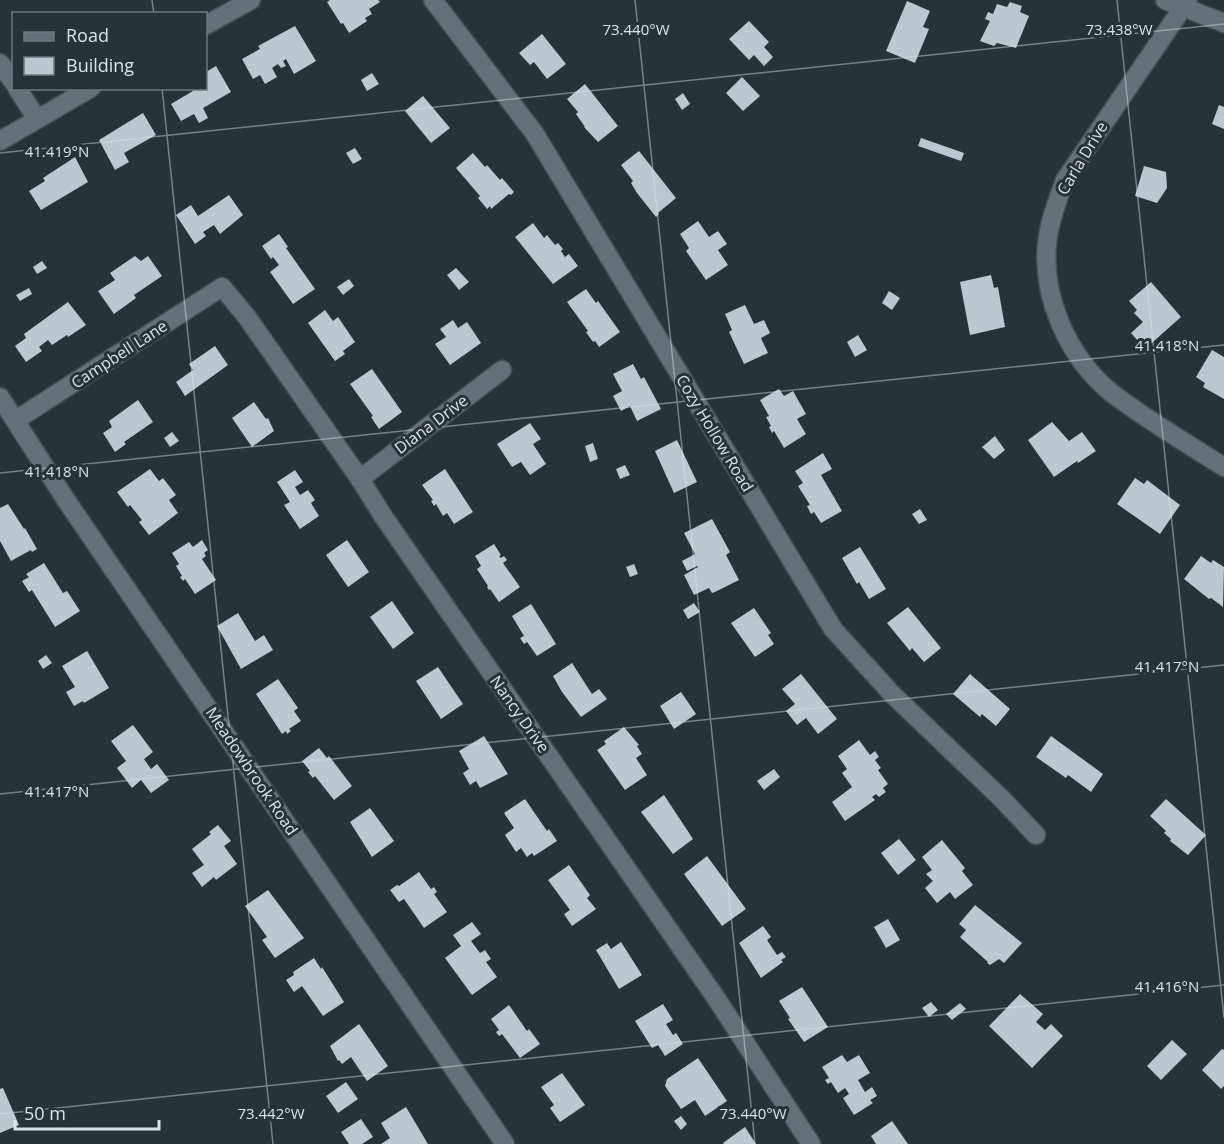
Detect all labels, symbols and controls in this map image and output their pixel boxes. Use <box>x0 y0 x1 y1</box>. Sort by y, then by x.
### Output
legend <box>12 12 207 90</box>
text: 73.440°W <box>602 19 670 39</box>
text: 73.438°W <box>1085 19 1153 39</box>
text: Road <box>66 23 109 47</box>
text: Building <box>66 53 134 77</box>
street label: Carla Drive <box>1052 117 1112 199</box>
text: 41.419°N <box>25 141 89 161</box>
street label: Campbell Lane <box>67 315 171 393</box>
text: 41.418°N <box>1135 335 1199 355</box>
street label: Cozy Hollow Road <box>671 370 759 496</box>
street label: Diana Drive <box>390 389 472 459</box>
text: 41.418°N <box>25 461 89 481</box>
text: 41.417°N <box>1135 656 1199 676</box>
street label: Nancy Drive <box>485 671 555 757</box>
street label: Meadowbrook Road <box>201 703 303 839</box>
text: 41.417°N <box>25 781 89 801</box>
text: 41.416°N <box>1135 976 1199 996</box>
scale bar <box>15 1093 159 1131</box>
text: 50 m <box>24 1101 66 1125</box>
text: 73.442°W <box>237 1103 305 1123</box>
text: 73.440°W <box>719 1103 787 1123</box>

